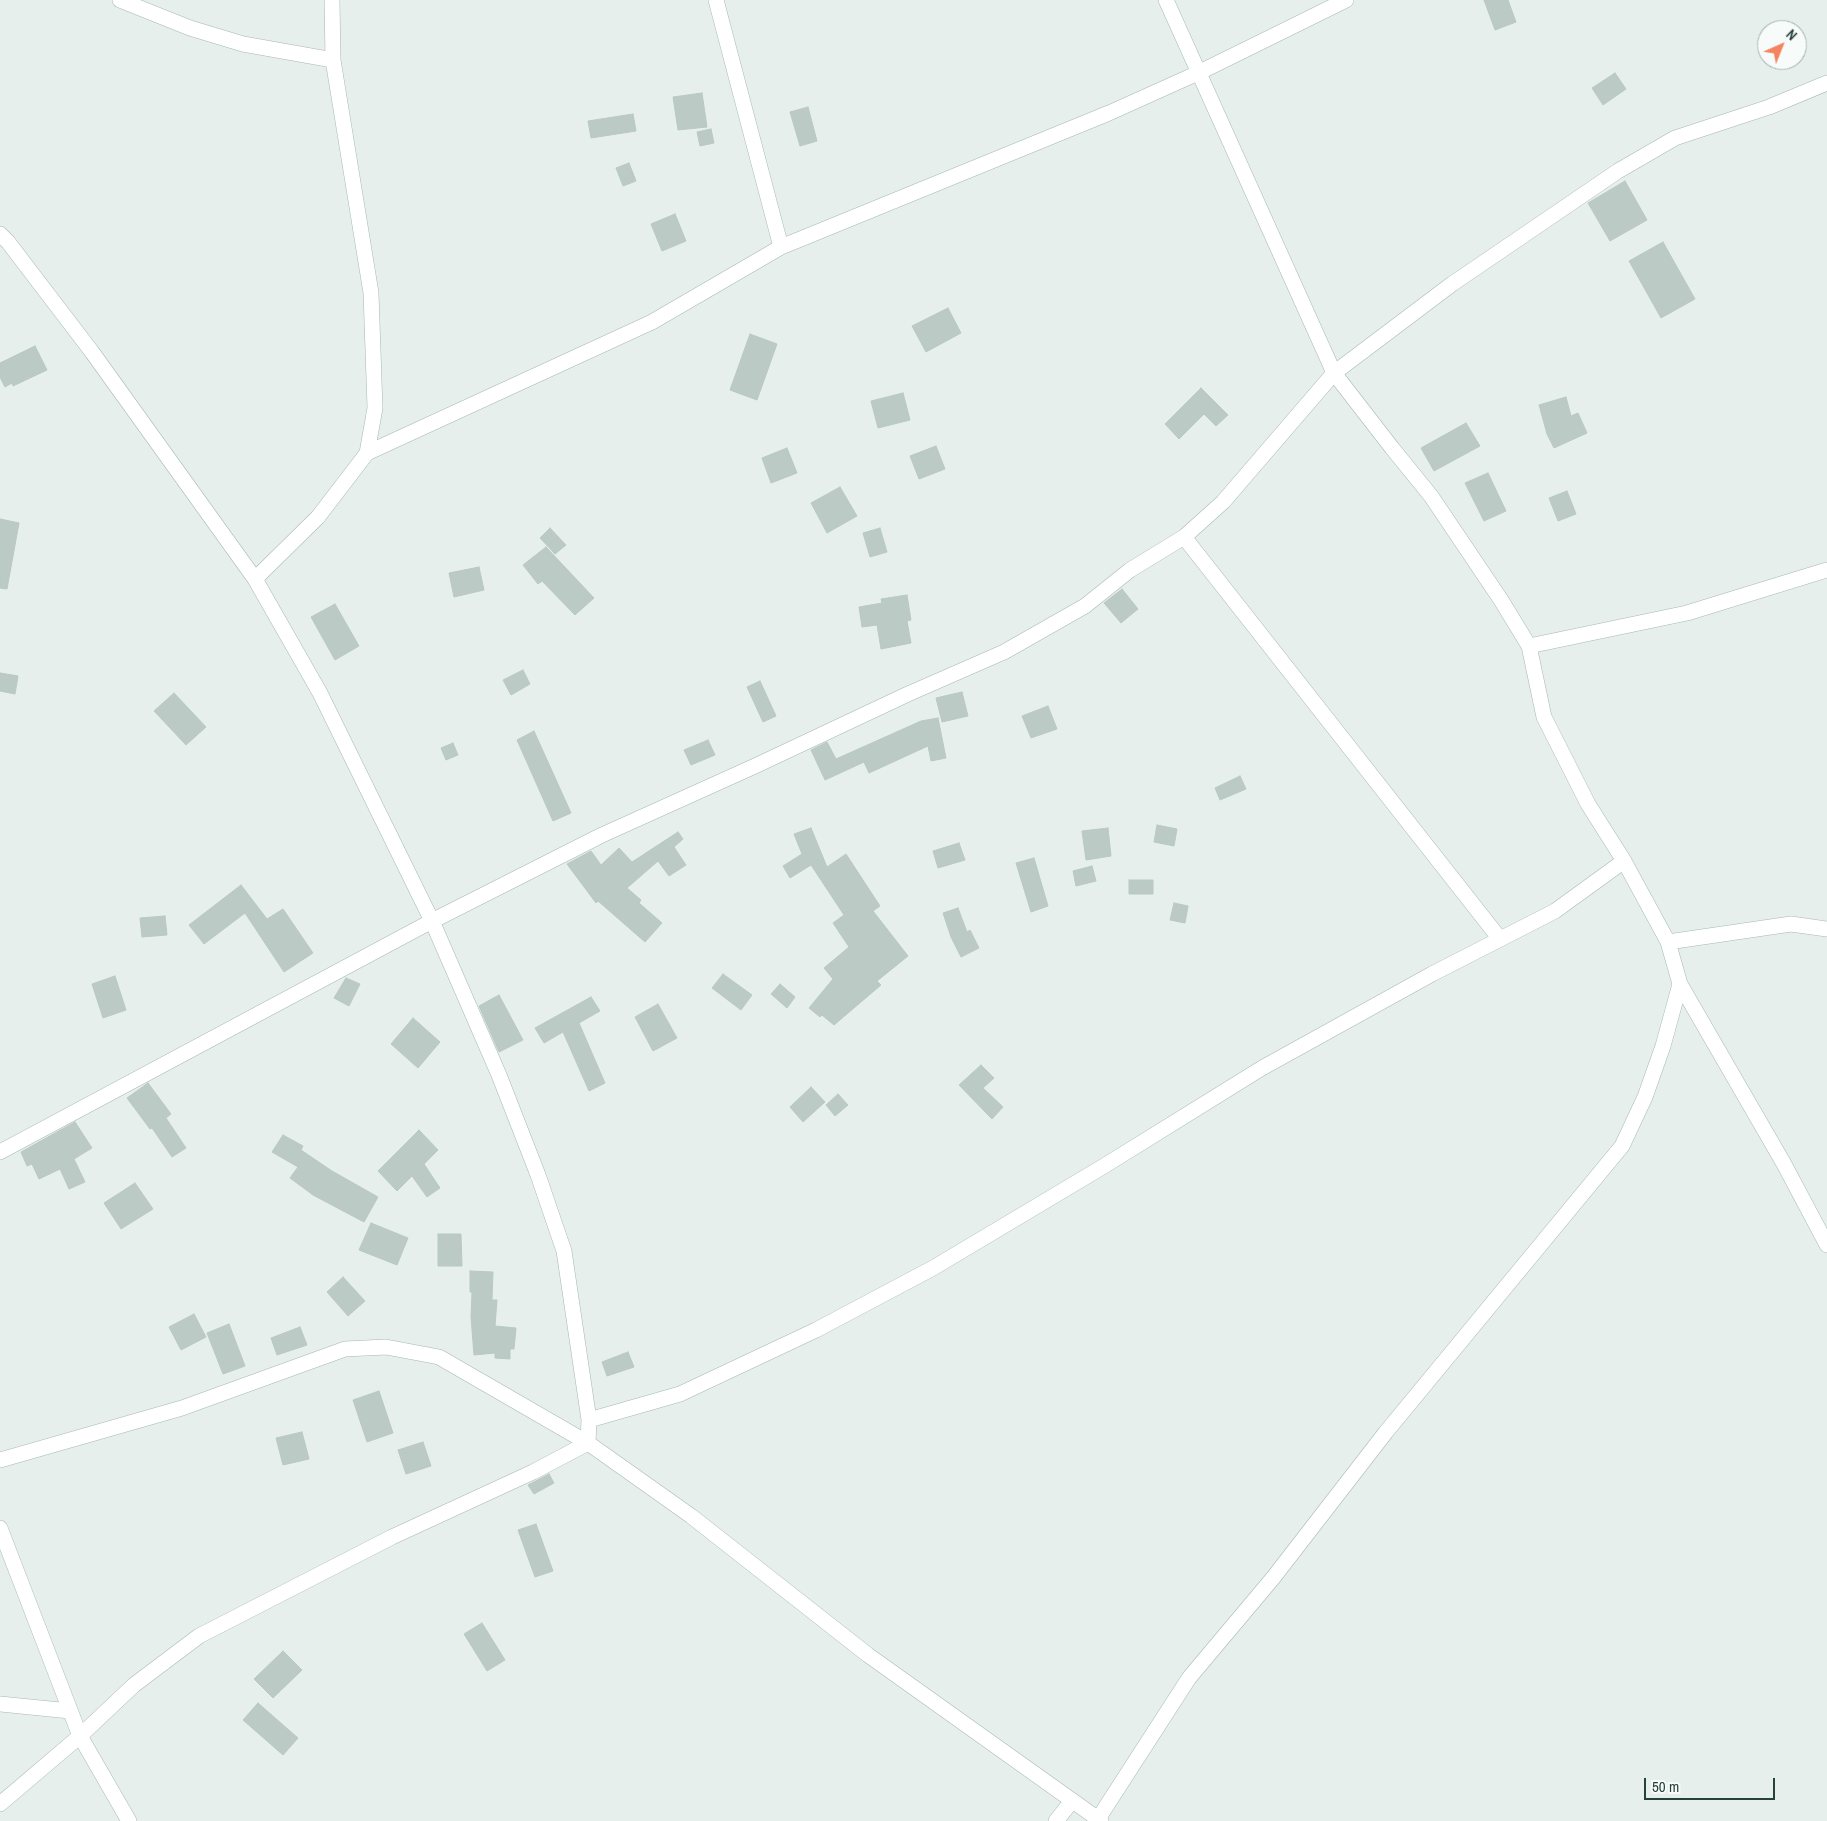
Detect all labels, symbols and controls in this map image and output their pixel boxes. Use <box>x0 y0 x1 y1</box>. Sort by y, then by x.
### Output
north arrow <box>1757 20 1807 70</box>
text: N <box>1782 26 1801 44</box>
scale bar <box>1647 1768 1778 1800</box>
text: 50 m <box>1652 1776 1679 1797</box>

